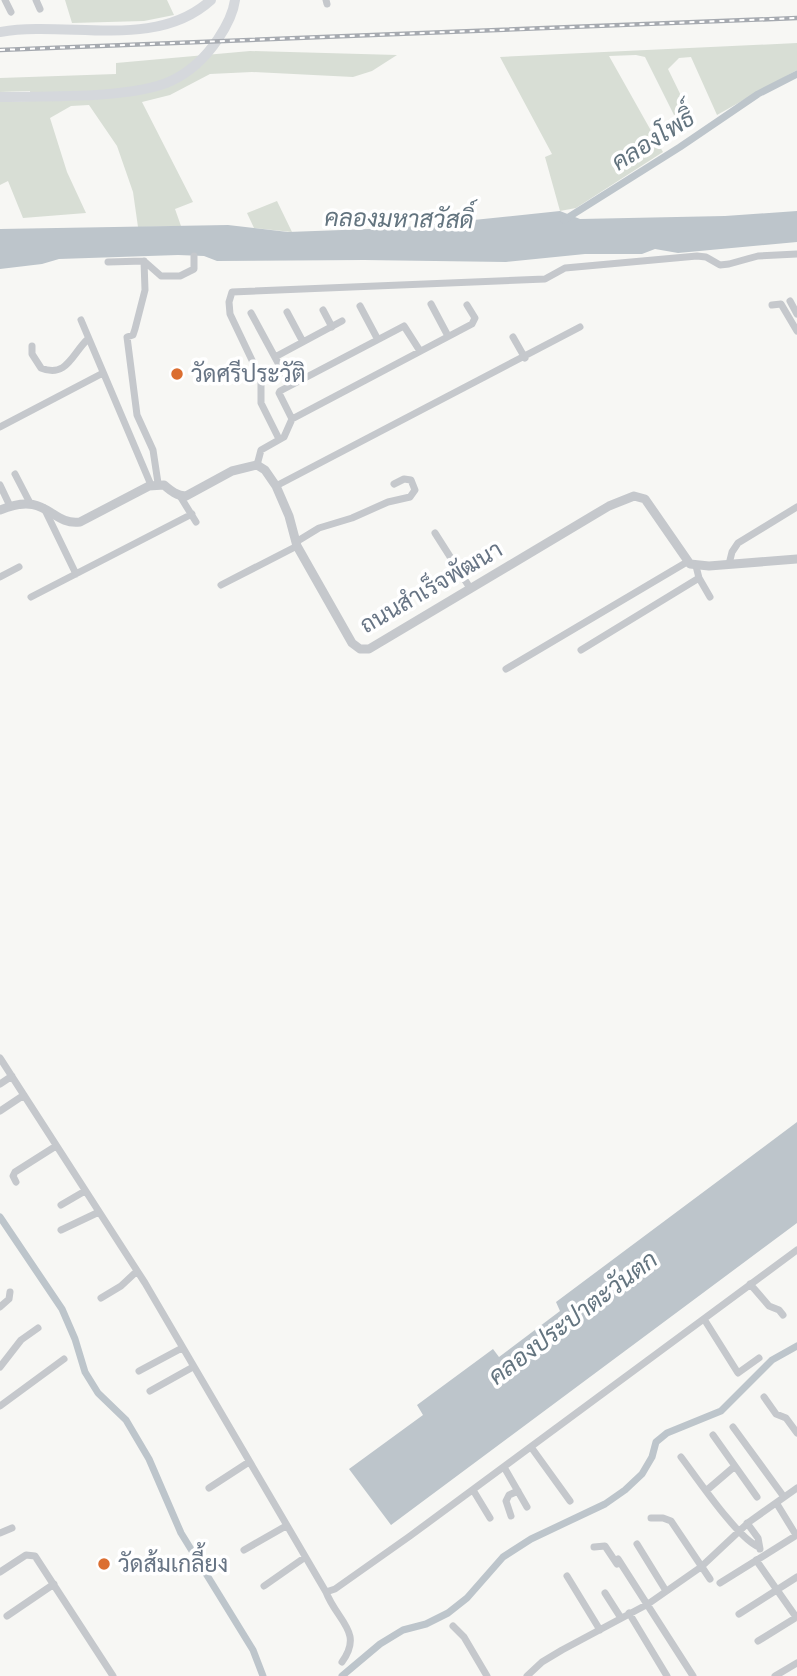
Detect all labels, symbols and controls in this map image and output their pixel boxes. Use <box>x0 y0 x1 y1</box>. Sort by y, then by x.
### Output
water label: คลองโพธิ์ <box>602 94 704 176</box>
water label: คลองมหาสวัสดิ์ <box>324 196 479 234</box>
place label: วัดศรีประวัติ <box>191 359 306 387</box>
marker: วัดศรีประวัติ <box>169 366 185 382</box>
street label: ถนนสำเร็จพัฒนา <box>353 532 507 638</box>
water label: คลองประปาตะวันตก <box>483 1245 663 1391</box>
place label: วัดส้มเกลี้ยง <box>118 1542 228 1577</box>
marker: วัดส้มเกลี้ยง <box>96 1556 112 1572</box>

